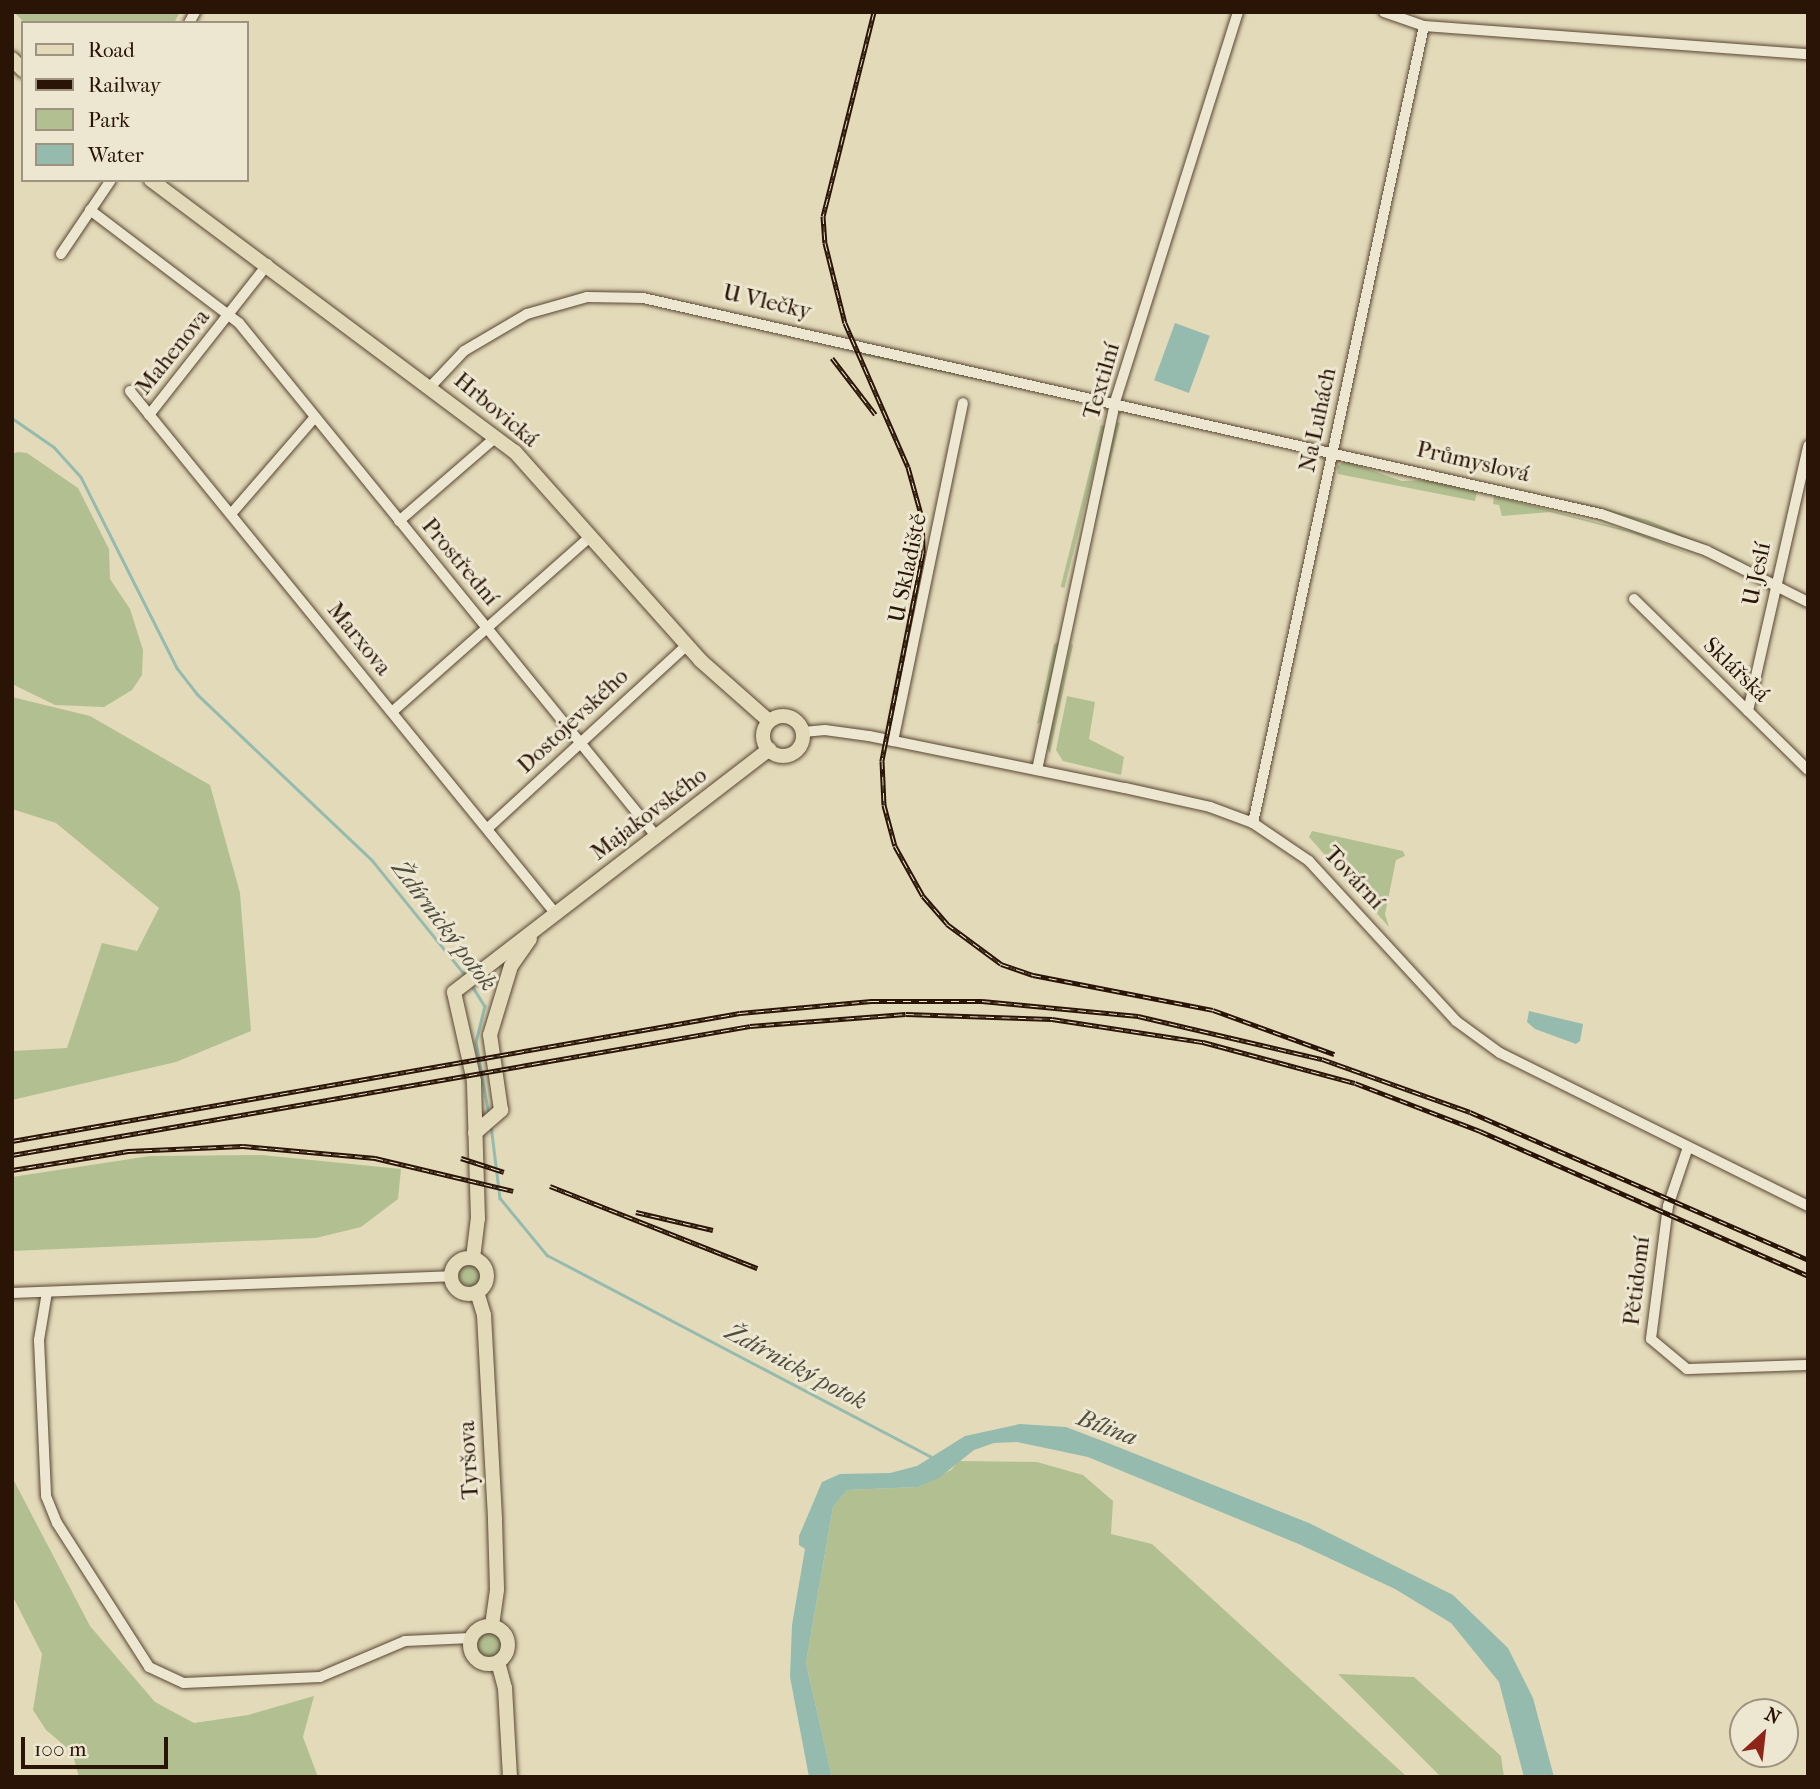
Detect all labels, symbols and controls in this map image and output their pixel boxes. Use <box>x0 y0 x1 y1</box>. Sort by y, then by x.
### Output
legend <box>21 21 248 182</box>
text: Road <box>88 38 135 62</box>
text: Railway <box>88 73 161 97</box>
text: Park <box>88 108 130 132</box>
text: Water <box>88 143 144 167</box>
street label: U Vlečky <box>720 278 814 326</box>
street label: Mahenova <box>130 304 216 400</box>
street label: Textilní <box>1078 340 1126 422</box>
street label: Na Luhách <box>1293 365 1343 475</box>
street label: Hrbovická <box>448 367 544 453</box>
street label: Průmyslová <box>1414 436 1532 488</box>
street label: U Skladiště <box>883 511 933 625</box>
street label: Prostřední <box>416 513 504 611</box>
street label: U Jeslí <box>1737 540 1777 608</box>
street label: Marxova <box>321 597 397 681</box>
street label: Sklářská <box>1697 632 1775 708</box>
street label: Dostojevského <box>512 663 634 779</box>
street label: Majakovského <box>586 761 712 867</box>
street label: Tovární <box>1318 841 1390 915</box>
water label: Ždírnický potok <box>386 855 502 997</box>
street label: Pětidomí <box>1618 1235 1656 1327</box>
water label: Ždírnický potok <box>720 1318 872 1416</box>
water label: Bílina <box>1073 1404 1141 1452</box>
street label: Tyršova <box>453 1420 485 1500</box>
north arrow <box>1729 1698 1799 1768</box>
text: N <box>1761 1703 1784 1729</box>
scale bar <box>24 1722 172 1766</box>
text: 100 m <box>34 1737 87 1761</box>

